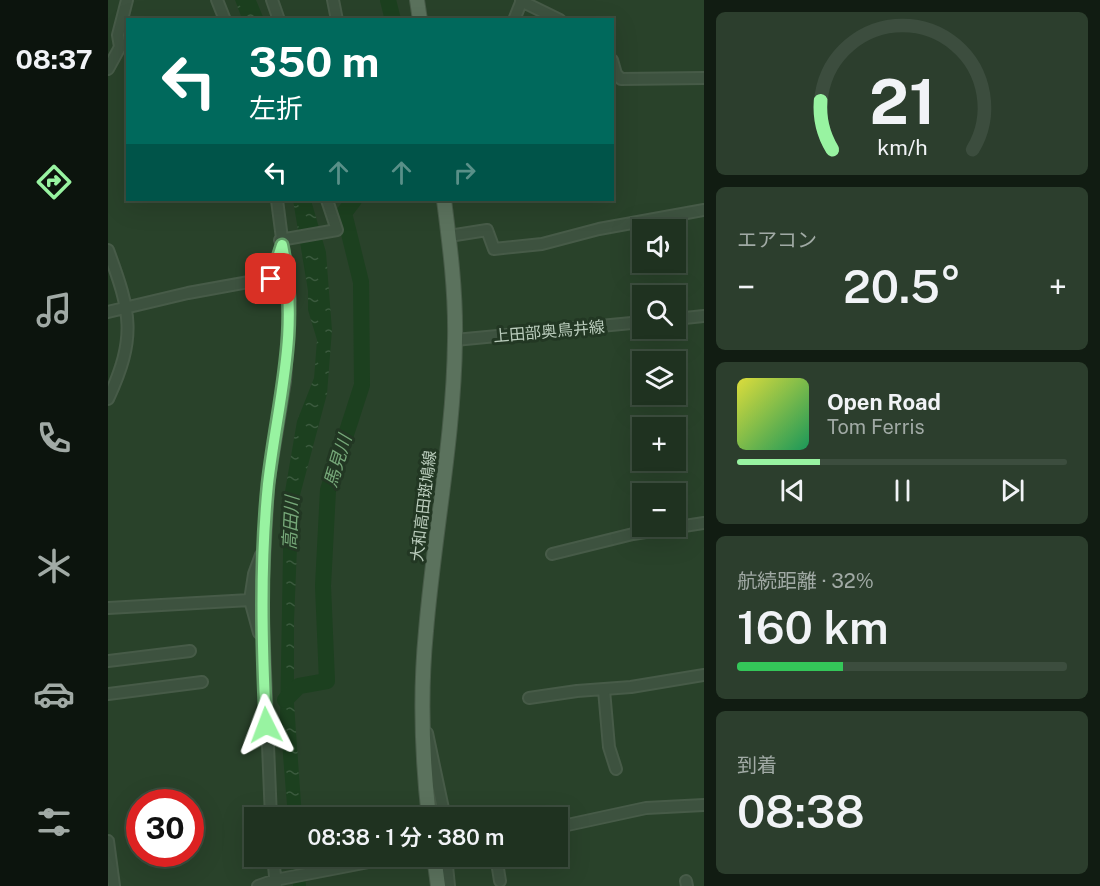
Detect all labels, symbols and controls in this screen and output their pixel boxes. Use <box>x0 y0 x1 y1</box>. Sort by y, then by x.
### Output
text: 350 m <box>249 37 379 86</box>
icon: left <box>150 42 228 120</box>
text: 08:37 <box>15 43 93 75</box>
text: 21 <box>869 66 935 139</box>
text: 左折 <box>249 92 303 124</box>
text: km/h <box>877 136 927 161</box>
icon: left <box>259 156 292 189</box>
icon: ahead <box>322 156 355 189</box>
icon: ahead <box>385 156 418 189</box>
icon: right <box>448 156 481 189</box>
icon: directions <box>33 161 75 203</box>
map controls <box>632 219 686 537</box>
button: sound <box>632 219 686 273</box>
text: エアコン <box>737 228 817 252</box>
pin <box>245 253 296 304</box>
text: 20.5° <box>843 260 961 313</box>
icon: arrive <box>254 262 287 295</box>
text: − <box>737 268 755 306</box>
text: + <box>1049 268 1067 306</box>
button: search <box>632 285 686 339</box>
icon: music <box>33 289 75 331</box>
street label: 上田部奥鳥井線 <box>492 317 606 346</box>
button: layers <box>632 351 686 405</box>
text: Open Road <box>827 389 941 415</box>
text: Tom Ferris <box>827 415 925 439</box>
icon: phone <box>33 417 75 459</box>
button: + <box>632 417 686 471</box>
water label: 馬見川 <box>320 430 356 490</box>
street label: 大和高田斑鳩線 <box>407 449 440 563</box>
icon: previous <box>776 474 809 507</box>
icon: pause <box>886 474 919 507</box>
icon: next <box>996 474 1029 507</box>
button: − <box>632 483 686 537</box>
water label: 高田川 <box>279 493 303 550</box>
icon: climate <box>33 545 75 587</box>
text: 航続距離 · 32% <box>737 569 874 593</box>
text: 160 km <box>737 601 889 654</box>
icon: car <box>33 673 75 715</box>
position arrow <box>234 693 298 757</box>
text: 到着 <box>737 753 777 777</box>
text: 08:38 <box>737 785 865 838</box>
speed limit sign: 30 <box>126 789 204 867</box>
icon: filters <box>33 801 75 843</box>
text: 08:38 · 1 分 · 380 m <box>308 824 504 850</box>

